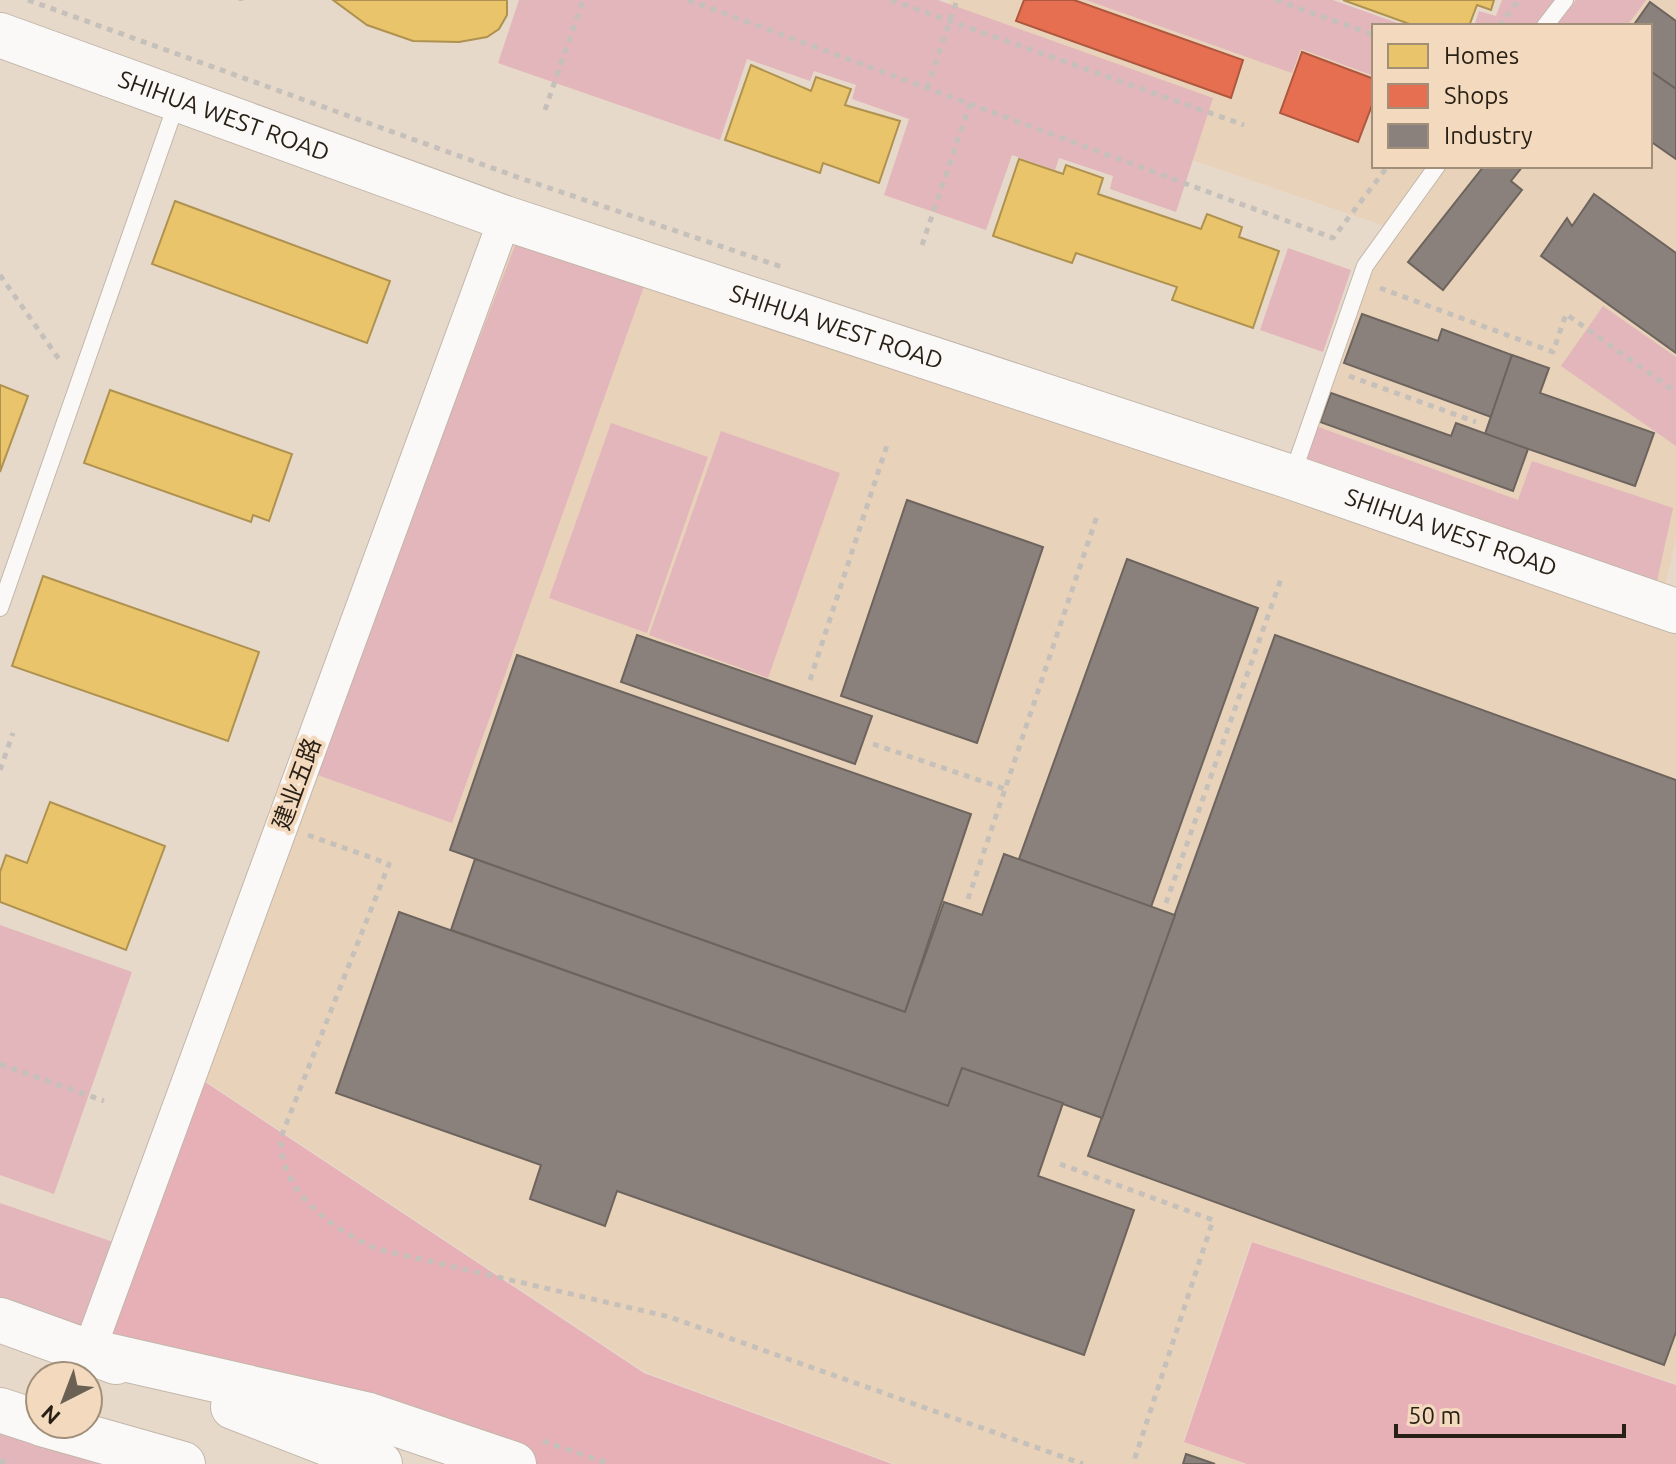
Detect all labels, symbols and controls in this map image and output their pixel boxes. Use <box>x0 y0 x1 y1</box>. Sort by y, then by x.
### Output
legend <box>1372 24 1652 168</box>
text: Homes <box>1444 42 1519 69</box>
street label: SHIHUA WEST ROAD <box>115 65 333 166</box>
text: Shops <box>1444 82 1509 109</box>
text: Industry <box>1444 122 1533 149</box>
street label: SHIHUA WEST ROAD <box>727 279 946 374</box>
street label: SHIHUA WEST ROAD <box>1341 483 1561 582</box>
street label: 建业五路 <box>267 734 326 834</box>
north arrow <box>24 1360 104 1440</box>
scale bar <box>1396 1388 1624 1438</box>
text: N <box>36 1400 65 1430</box>
text: 50 m <box>1408 1402 1461 1429</box>

